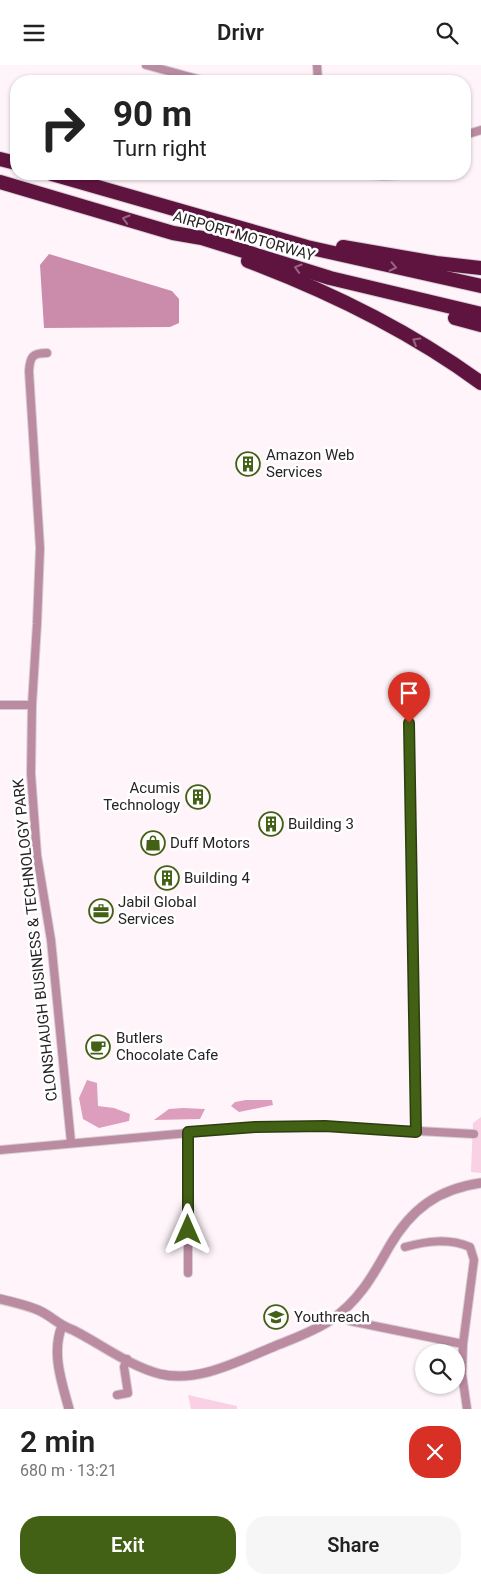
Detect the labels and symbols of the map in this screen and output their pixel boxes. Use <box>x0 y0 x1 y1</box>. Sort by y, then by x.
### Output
street label: AIRPORT MOTORWAY <box>171 207 317 265</box>
one-way arrow <box>122 214 130 224</box>
one-way arrow <box>388 261 397 272</box>
one-way arrow <box>295 263 303 273</box>
one-way arrow <box>413 338 422 348</box>
place label: Amazon Web Services <box>266 446 354 481</box>
building icon: Amazon Web Services <box>235 451 261 477</box>
pin <box>388 672 430 723</box>
street label: CLONSHAUGH BUSINESS & TECHNOLOGY PARK <box>9 777 61 1102</box>
place label: Acumis Technology <box>103 779 180 814</box>
building icon: Acumis Technology <box>185 784 211 810</box>
building icon: Building 3 <box>258 811 284 837</box>
place label: Building 3 <box>288 815 354 833</box>
shop icon: Duff Motors <box>140 830 166 856</box>
place label: Duff Motors <box>170 834 250 852</box>
building icon: Building 4 <box>154 865 180 891</box>
place label: Building 4 <box>184 869 250 887</box>
place label: Jabil Global Services <box>118 893 197 928</box>
office icon: Jabil Global Services <box>88 898 114 924</box>
place label: Butlers Chocolate Cafe <box>116 1029 218 1064</box>
cafe icon: Butlers Chocolate Cafe <box>85 1034 111 1060</box>
position arrow <box>161 1203 213 1255</box>
school or university icon: Youthreach <box>263 1304 289 1330</box>
place label: Youthreach <box>294 1308 370 1326</box>

